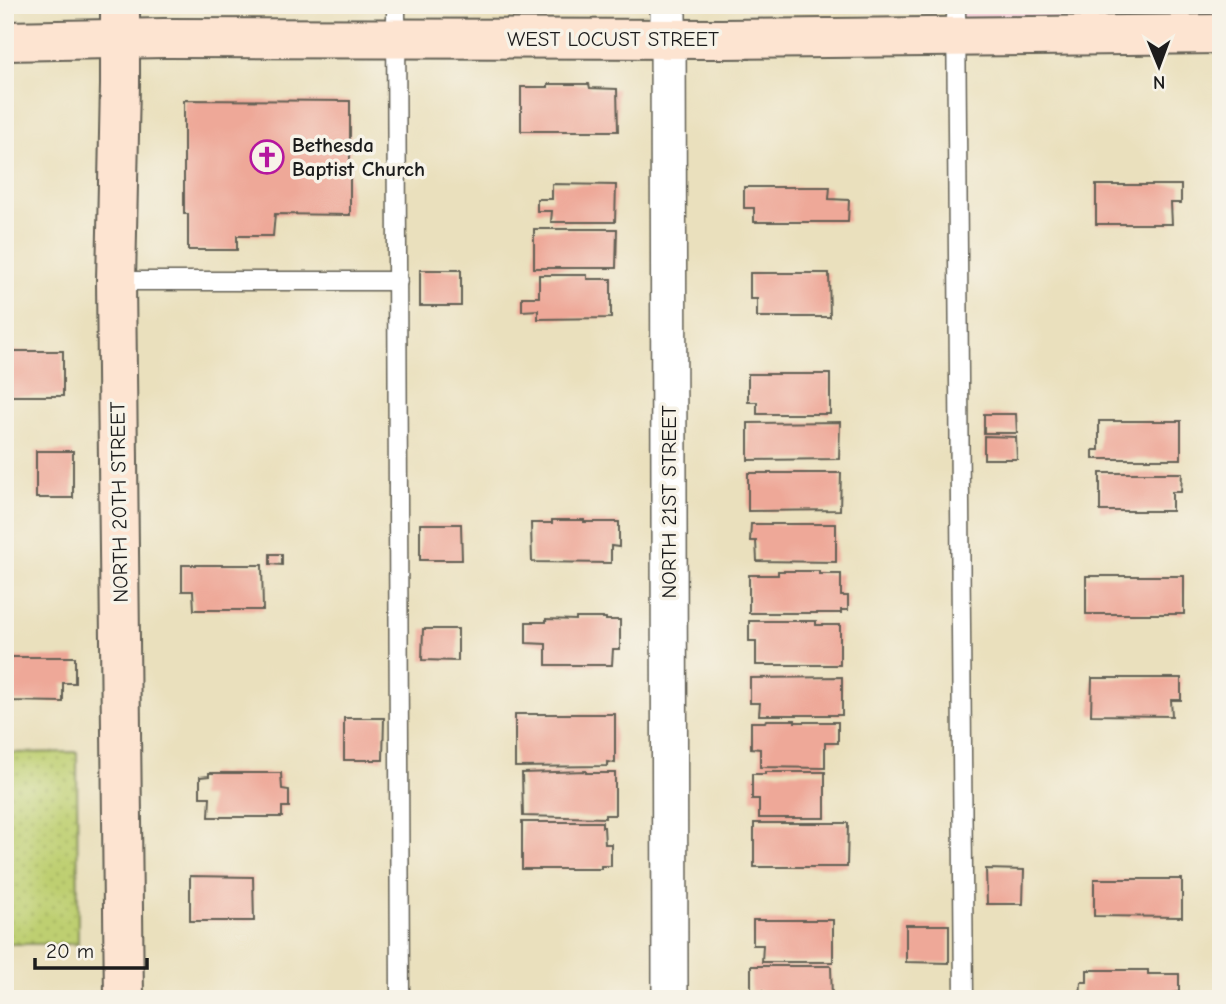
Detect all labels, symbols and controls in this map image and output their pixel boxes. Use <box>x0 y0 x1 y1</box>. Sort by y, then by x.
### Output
street label: WEST LOCUST STREET <box>507 27 719 51</box>
north arrow <box>1124 32 1194 102</box>
text: N <box>1153 71 1166 93</box>
place label: Bethesda Baptist Church <box>292 133 425 181</box>
church icon: Bethesda Baptist Church <box>248 138 286 176</box>
street label: NORTH 20TH STREET <box>105 401 133 603</box>
street label: NORTH 21ST STREET <box>657 405 681 599</box>
scale bar <box>35 927 147 971</box>
text: 20 m <box>46 939 94 963</box>

